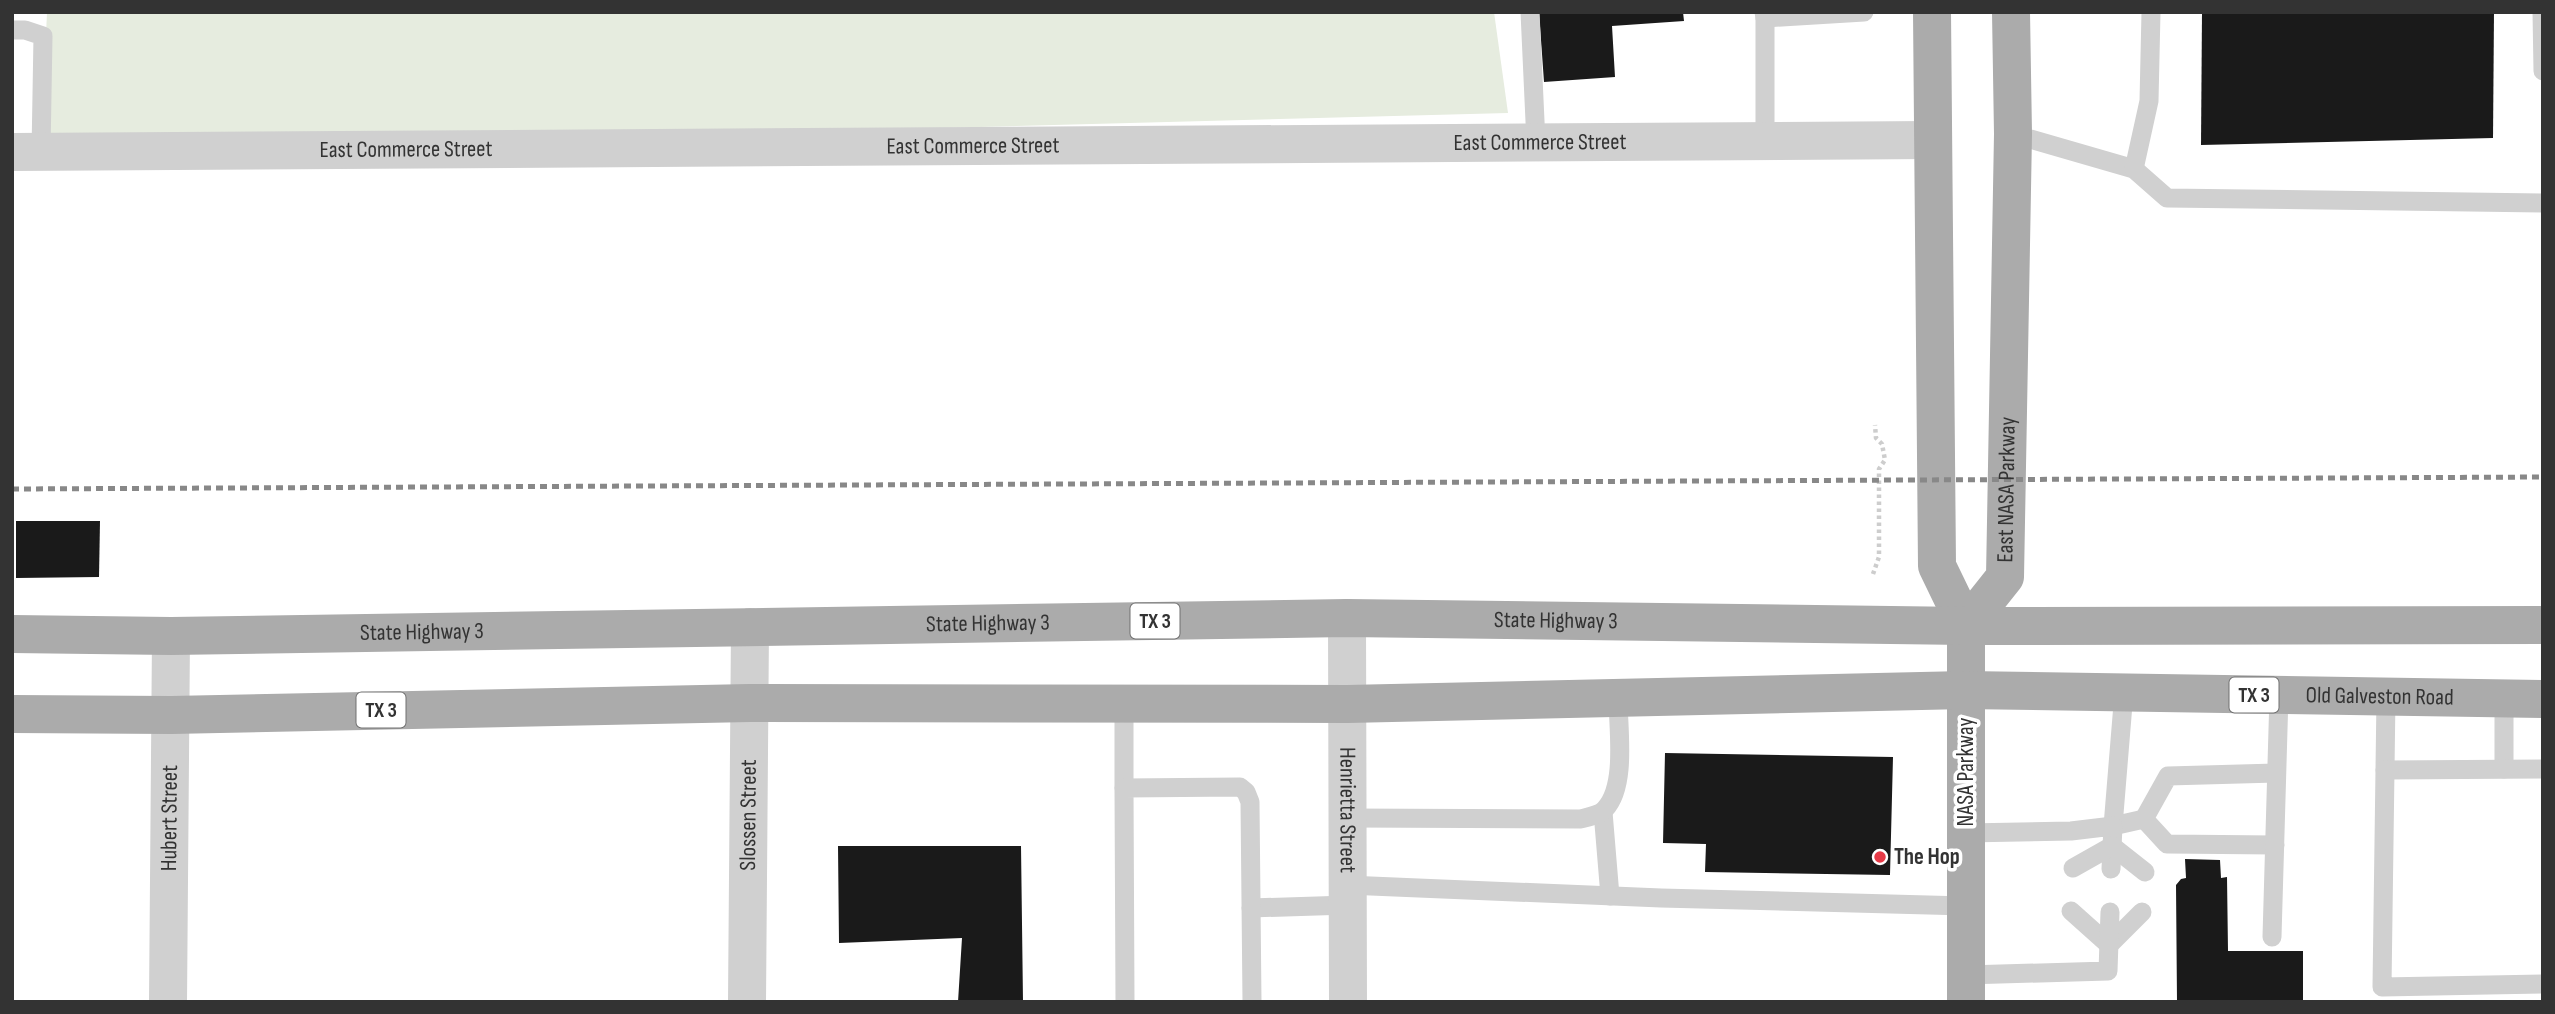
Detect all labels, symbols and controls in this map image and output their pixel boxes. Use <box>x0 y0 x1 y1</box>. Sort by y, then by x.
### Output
street label: East Commerce Street <box>1453 128 1627 157</box>
street label: East Commerce Street <box>886 131 1060 161</box>
street label: East Commerce Street <box>319 135 493 164</box>
street label: East NASA Parkway <box>1991 416 2022 563</box>
road number: TX 3 <box>1130 604 1180 638</box>
street label: State Highway 3 <box>1494 606 1618 635</box>
street label: State Highway 3 <box>926 609 1050 638</box>
street label: State Highway 3 <box>360 617 484 647</box>
road number: TX 3 <box>2230 678 2278 712</box>
street label: Old Galveston Road <box>2306 681 2454 712</box>
road number: TX 3 <box>356 692 406 728</box>
street label: NASA Parkway <box>1952 717 1980 826</box>
street label: Henrietta Street <box>1333 747 1362 873</box>
street label: Slossen Street <box>734 759 763 871</box>
street label: Hubert Street <box>155 765 184 871</box>
place label: The Hop <box>1894 843 1960 871</box>
marker: The Hop <box>1872 849 1888 865</box>

